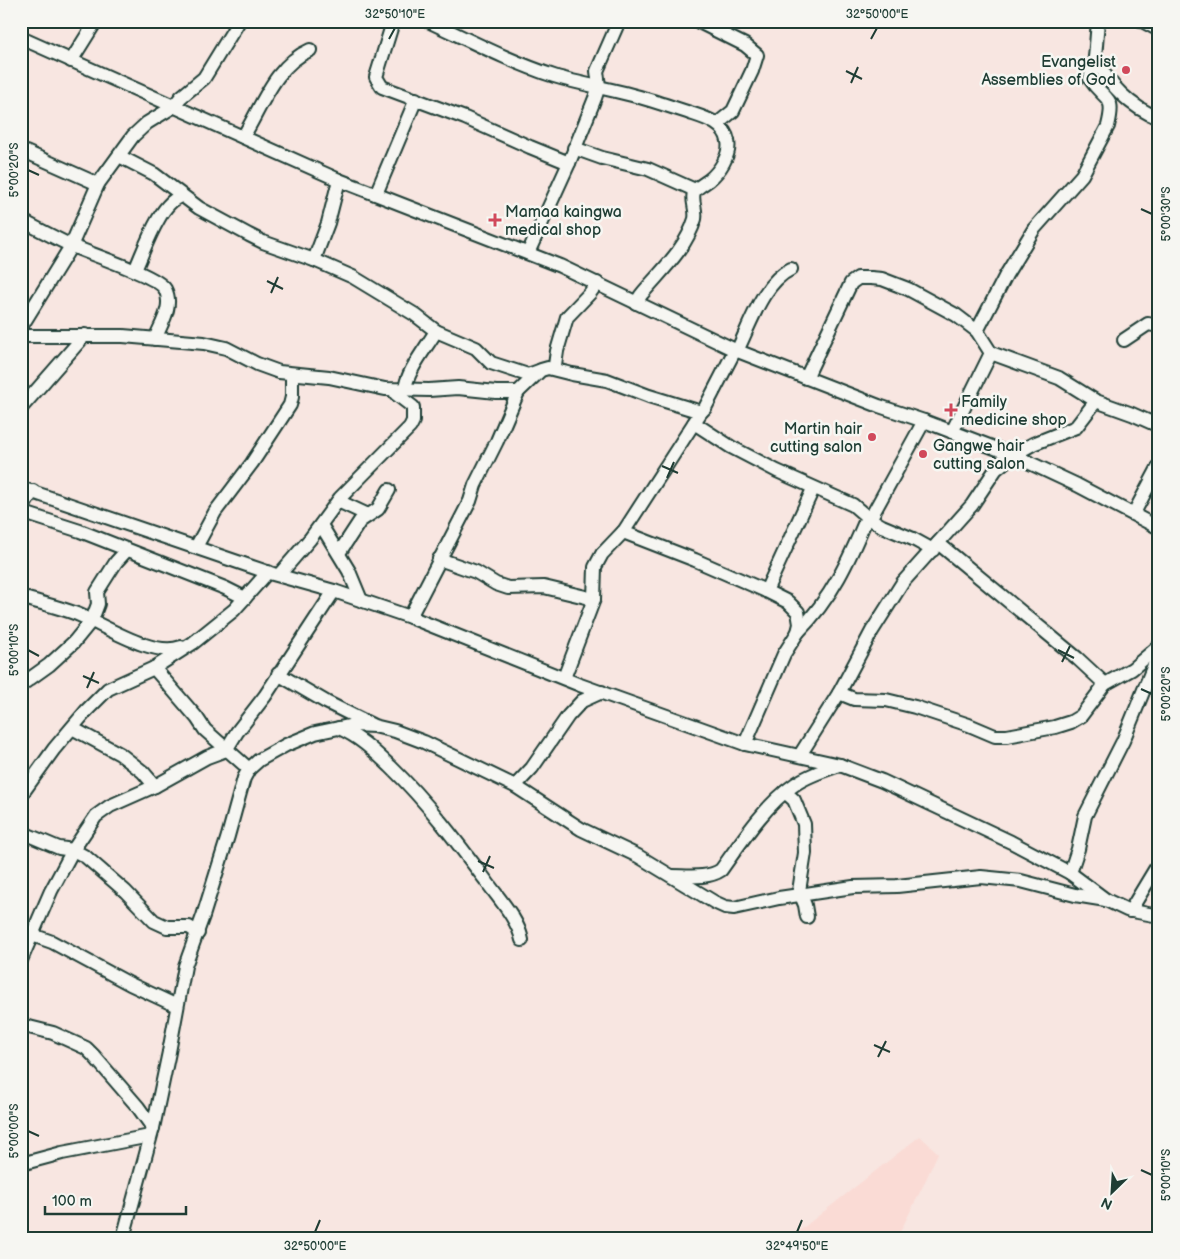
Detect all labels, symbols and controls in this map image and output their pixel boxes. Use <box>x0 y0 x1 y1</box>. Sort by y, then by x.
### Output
text: 32°50'10"E <box>365 7 425 22</box>
text: 32°50'00"E <box>846 7 908 22</box>
place label: Evangelist Assemblies of God <box>982 53 1116 90</box>
marker: Evangelist Assemblies of God <box>1120 64 1132 76</box>
text: 5°00'20"S <box>7 143 22 197</box>
text: 5°00'30"S <box>1159 186 1174 242</box>
place label: Mamaa kaingwa medical shop <box>505 203 622 240</box>
marker: Mamaa kaingwa medical shop <box>489 214 501 226</box>
place label: Family medicine shop <box>961 393 1067 430</box>
marker: Family medicine shop <box>945 404 957 416</box>
place label: Martin hair cutting salon <box>770 420 862 457</box>
marker: Martin hair cutting salon <box>866 431 878 443</box>
place label: Gangwe hair cutting salon <box>933 437 1025 474</box>
marker: Gangwe hair cutting salon <box>917 448 929 460</box>
text: 5°00'10"S <box>7 624 22 676</box>
text: 5°00'20"S <box>1159 667 1174 721</box>
text: 5°00'00"S <box>7 1104 22 1158</box>
text: 5°00'10"S <box>1159 1149 1174 1201</box>
north arrow <box>1088 1166 1138 1216</box>
scale bar <box>45 1184 186 1216</box>
text: 100 m <box>52 1192 92 1211</box>
text: N <box>1098 1193 1115 1213</box>
text: 32°50'00"E <box>284 1239 346 1254</box>
text: 32°49'50"E <box>766 1239 829 1254</box>

